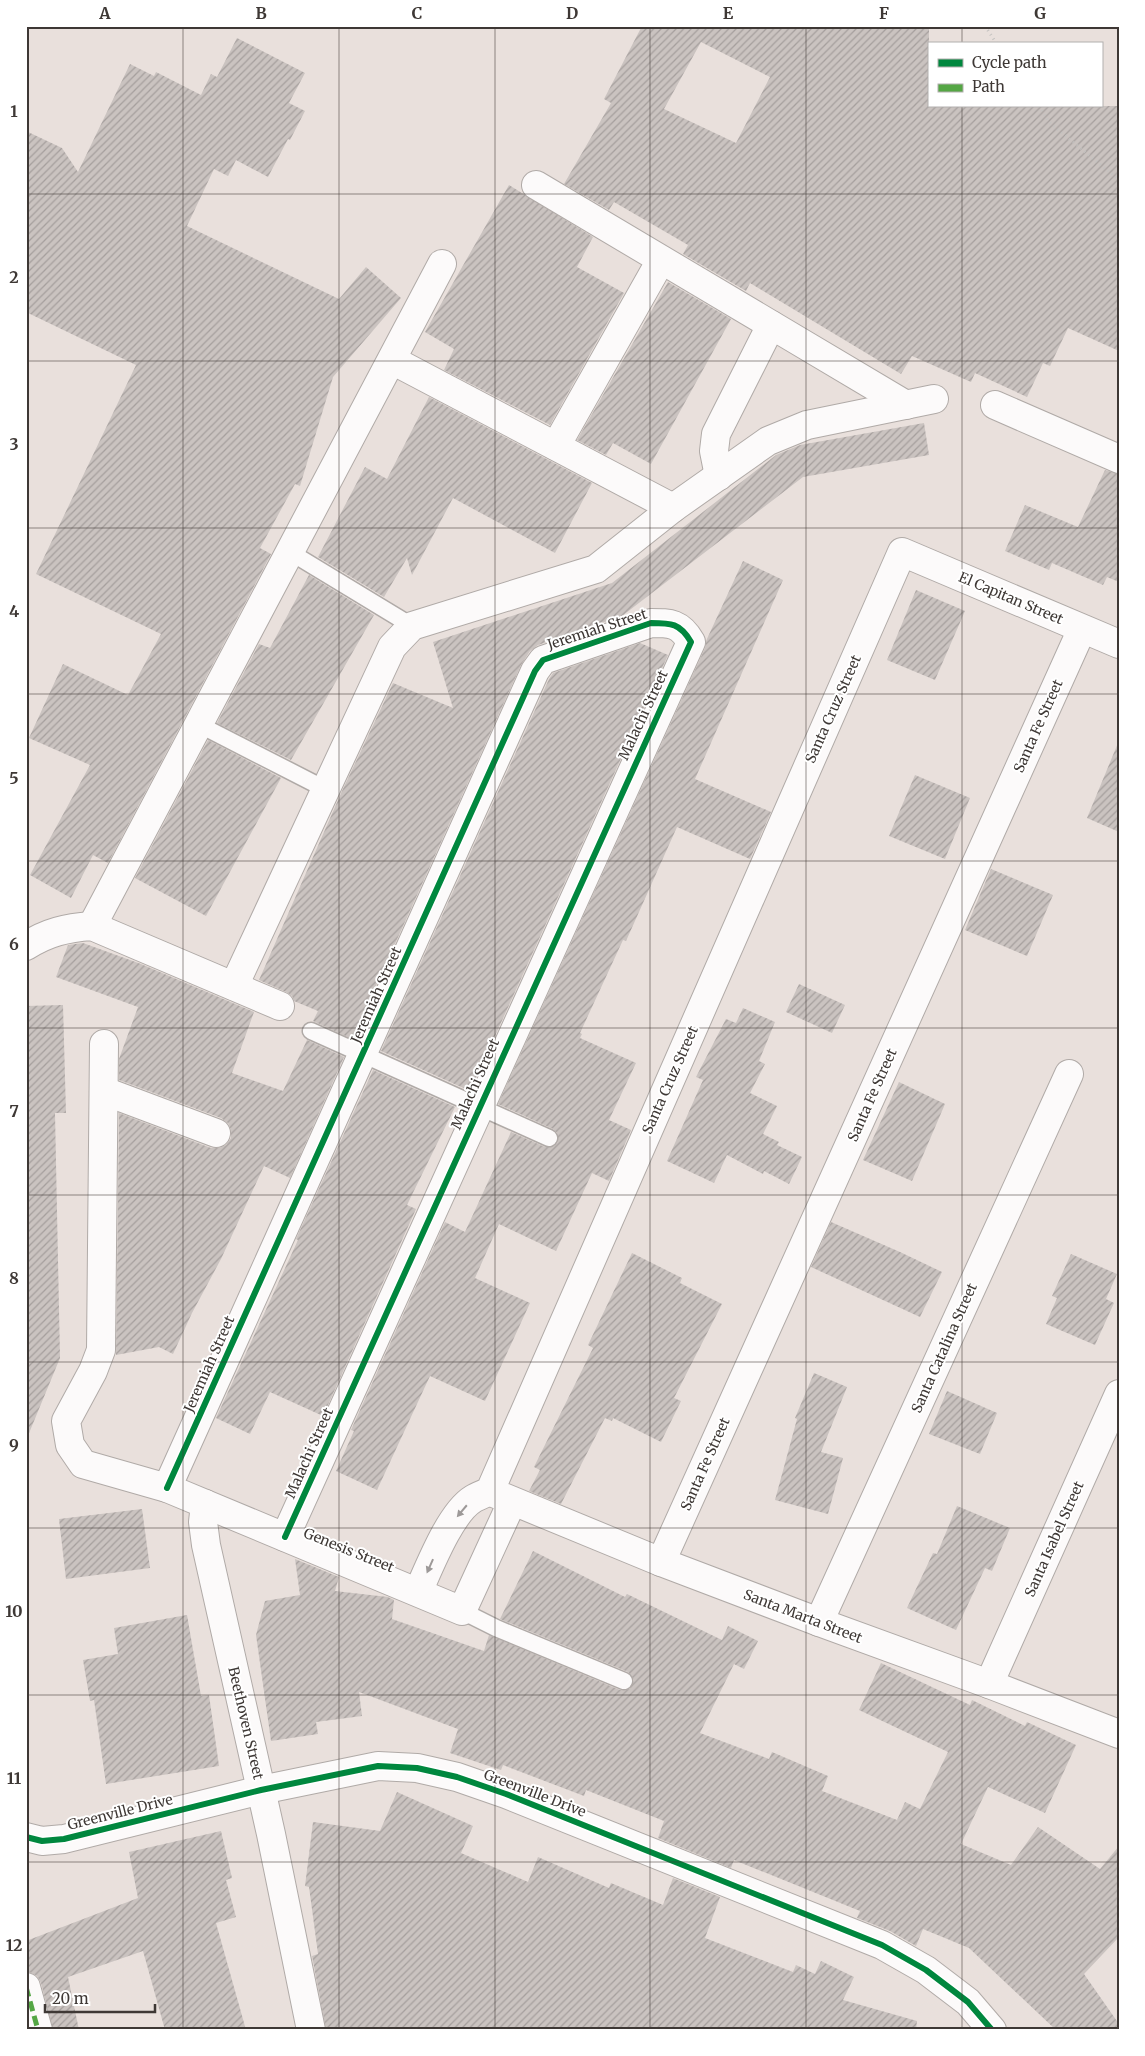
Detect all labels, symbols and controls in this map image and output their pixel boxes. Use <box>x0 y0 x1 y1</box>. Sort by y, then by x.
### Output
text: A <box>98 3 111 23</box>
text: B <box>255 3 267 23</box>
text: C <box>412 3 422 23</box>
text: D <box>566 3 578 23</box>
text: E <box>723 3 734 23</box>
text: F <box>879 3 889 23</box>
text: G <box>1034 3 1046 23</box>
legend <box>928 42 1102 108</box>
text: Cycle path <box>972 53 1047 72</box>
text: Path <box>972 77 1005 96</box>
text: 1 <box>10 101 18 121</box>
text: 2 <box>9 267 19 287</box>
text: 3 <box>9 434 19 454</box>
street label: El Capitan Street <box>956 568 1067 628</box>
text: 4 <box>9 601 19 621</box>
street label: Jeremiah Street <box>544 604 650 654</box>
street label: Santa Cruz Street <box>801 652 865 766</box>
street label: Malachi Street <box>614 667 672 763</box>
street label: Santa Fe Street <box>1009 676 1067 775</box>
text: 5 <box>9 768 19 788</box>
text: 6 <box>9 934 19 954</box>
street label: Jeremiah Street <box>346 943 406 1047</box>
street label: Santa Cruz Street <box>638 1023 702 1137</box>
street label: Malachi Street <box>447 1035 503 1132</box>
street label: Santa Fe Street <box>843 1045 901 1144</box>
text: 7 <box>9 1101 19 1121</box>
text: 8 <box>9 1268 19 1288</box>
street label: Santa Catalina Street <box>907 1280 981 1416</box>
street label: Jeremiah Street <box>179 1312 239 1416</box>
street label: Malachi Street <box>281 1404 337 1501</box>
street label: Santa Fe Street <box>676 1414 734 1513</box>
text: 9 <box>9 1435 19 1455</box>
street label: Santa Isabel Street <box>1020 1478 1088 1600</box>
one-way arrow <box>456 1504 467 1517</box>
street label: Genesis Street <box>301 1524 397 1577</box>
one-way arrow <box>426 1559 434 1573</box>
street label: Santa Marta Street <box>741 1585 865 1647</box>
text: 10 <box>5 1601 23 1621</box>
street label: Beethoven Street <box>224 1665 268 1782</box>
street label: Greenville Drive <box>481 1765 589 1821</box>
text: 11 <box>7 1768 22 1788</box>
street label: Greenville Drive <box>65 1790 175 1834</box>
text: 12 <box>6 1935 22 1955</box>
scale bar <box>45 1981 155 2013</box>
text: 20 m <box>52 1989 89 2008</box>

